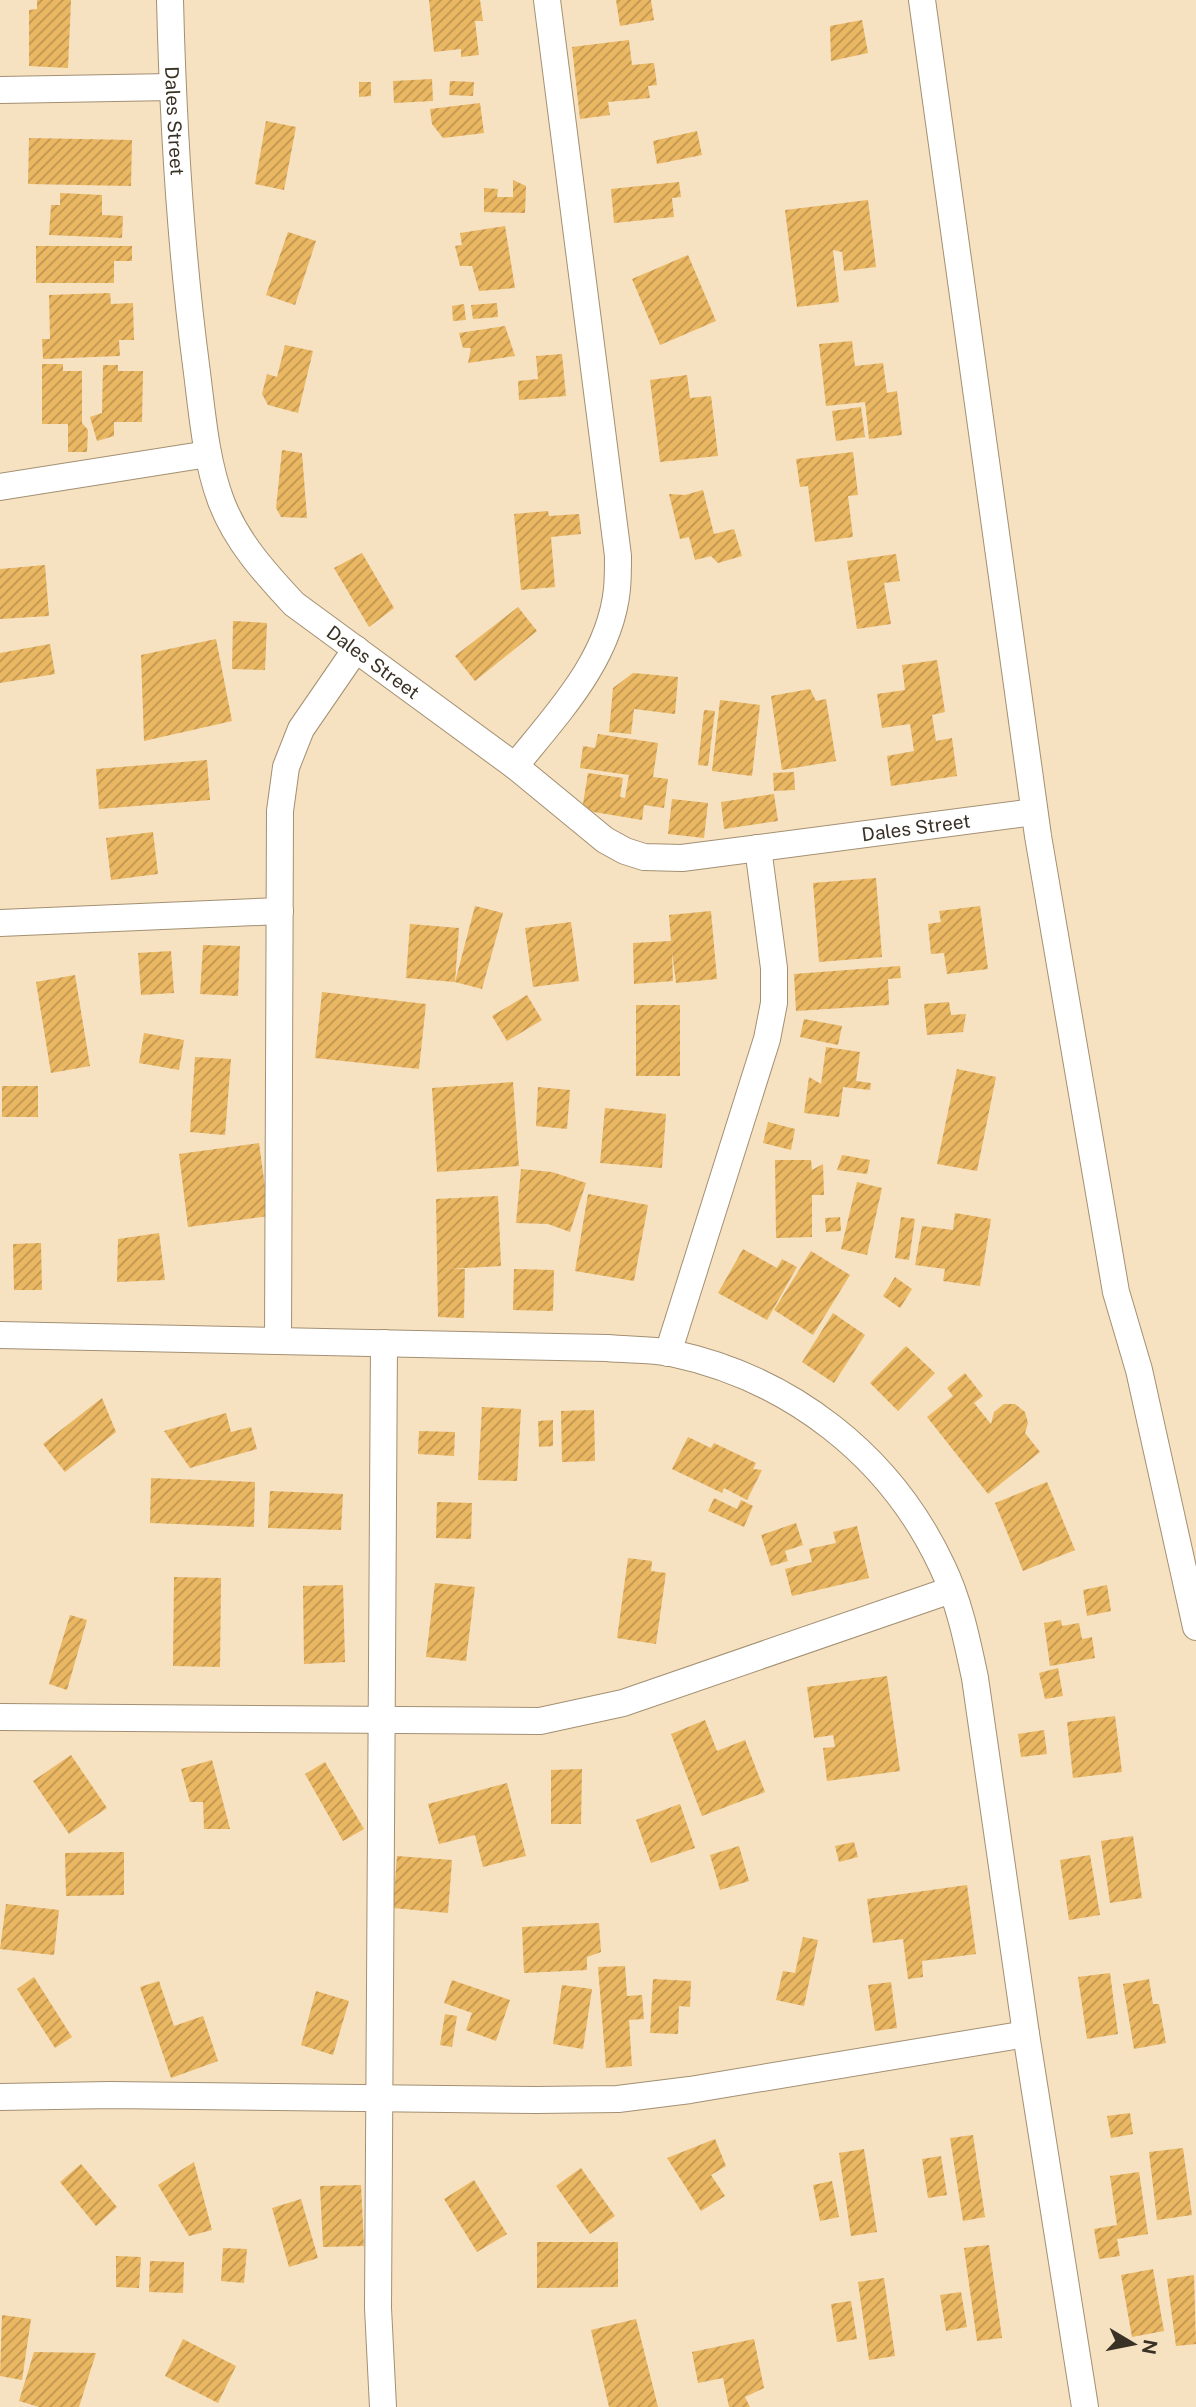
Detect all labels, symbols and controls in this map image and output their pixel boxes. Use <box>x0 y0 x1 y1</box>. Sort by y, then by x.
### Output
street label: Dales Street <box>161 66 189 176</box>
street label: Dales Street <box>323 621 424 703</box>
street label: Dales Street <box>860 809 972 845</box>
north arrow <box>1098 2309 1168 2379</box>
text: N <box>1138 2338 1162 2356</box>

